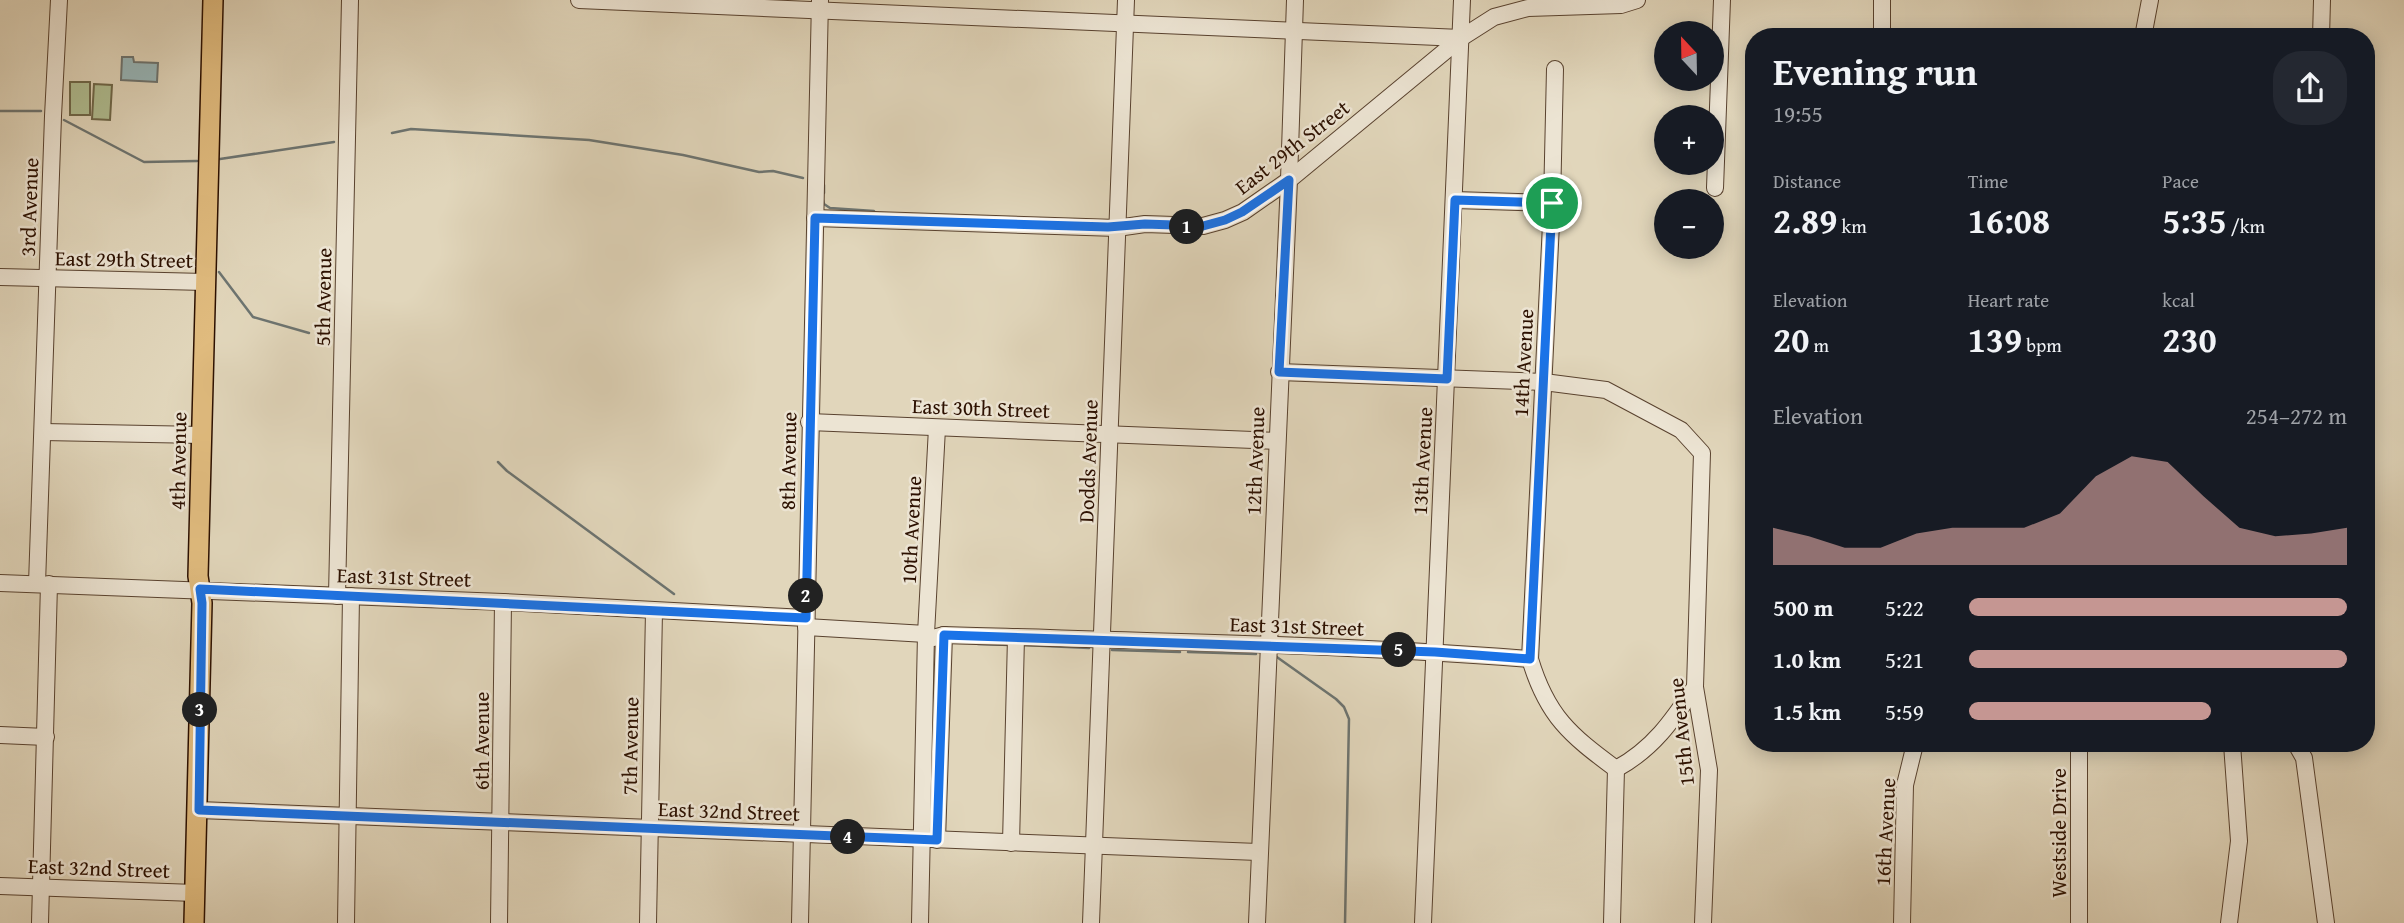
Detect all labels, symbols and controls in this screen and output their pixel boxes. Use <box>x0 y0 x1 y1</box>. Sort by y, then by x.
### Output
north arrow <box>1654 21 1724 91</box>
map controls <box>1654 21 1724 259</box>
text: Evening run <box>1773 43 1977 99</box>
button: share <box>2273 51 2347 125</box>
street label: East 29th Street <box>1228 92 1356 202</box>
text: 19:55 <box>1773 97 1823 130</box>
button: + <box>1654 105 1724 175</box>
street label: 3rd Avenue <box>12 157 46 257</box>
text: Distance <box>1773 167 1841 195</box>
text: Time <box>1968 167 2008 195</box>
text: Pace <box>2162 167 2199 195</box>
pin <box>1522 173 1582 233</box>
icon: arrive <box>1533 184 1571 222</box>
button: − <box>1654 189 1724 259</box>
text: 2.89 <box>1773 195 1837 246</box>
text: 16:08 <box>1968 195 2050 246</box>
text: 5:35 <box>2162 195 2227 246</box>
pin: 1 <box>1170 210 1204 244</box>
text: 1 <box>1182 212 1191 240</box>
text: km <box>1837 212 1867 240</box>
text: /km <box>2227 212 2265 240</box>
street label: East 29th Street <box>55 242 194 276</box>
street label: 5th Avenue <box>307 247 339 346</box>
text: Elevation <box>1773 286 1847 314</box>
text: Heart rate <box>1968 286 2049 314</box>
text: kcal <box>2162 286 2195 314</box>
street label: 14th Avenue <box>1505 308 1541 418</box>
text: 20 <box>1773 314 1809 365</box>
text: 139 <box>1968 314 2022 365</box>
text: 230 <box>2162 314 2217 365</box>
text: m <box>1809 331 1829 359</box>
text: bpm <box>2022 331 2062 359</box>
street label: East 30th Street <box>911 390 1051 426</box>
street label: Dodds Avenue <box>1070 399 1106 523</box>
text: Elevation <box>1773 399 1863 432</box>
text: 254–272 m <box>2246 399 2347 432</box>
street label: 12th Avenue <box>1238 406 1272 516</box>
street label: 13th Avenue <box>1404 406 1440 516</box>
street label: 4th Avenue <box>162 411 194 510</box>
street label: 8th Avenue <box>772 411 804 510</box>
street label: 10th Avenue <box>893 475 929 585</box>
street label: East 31st Street <box>336 559 472 595</box>
pin: 2 <box>788 578 824 614</box>
text: 2 <box>801 581 810 609</box>
text: 500 m <box>1773 591 1834 624</box>
text: 5:22 <box>1885 591 1924 624</box>
street label: East 31st Street <box>1229 608 1365 644</box>
pin: 5 <box>1382 632 1416 668</box>
text: 5 <box>1394 635 1403 663</box>
text: 1.0 km <box>1773 643 1841 676</box>
text: 5:21 <box>1885 643 1924 676</box>
street label: 15th Avenue <box>1660 676 1702 788</box>
pin: 3 <box>182 692 218 728</box>
street label: 6th Avenue <box>466 692 497 790</box>
text: 3 <box>195 695 204 723</box>
text: 1.5 km <box>1773 695 1841 728</box>
text: 5:59 <box>1885 695 1924 728</box>
street label: 7th Avenue <box>614 696 646 795</box>
street label: Westside Drive <box>2043 768 2074 898</box>
street label: 16th Avenue <box>1867 777 1903 887</box>
street label: East 32nd Street <box>658 793 801 829</box>
pin: 4 <box>830 820 866 854</box>
text: 4 <box>843 822 852 850</box>
street label: East 32nd Street <box>28 850 171 886</box>

